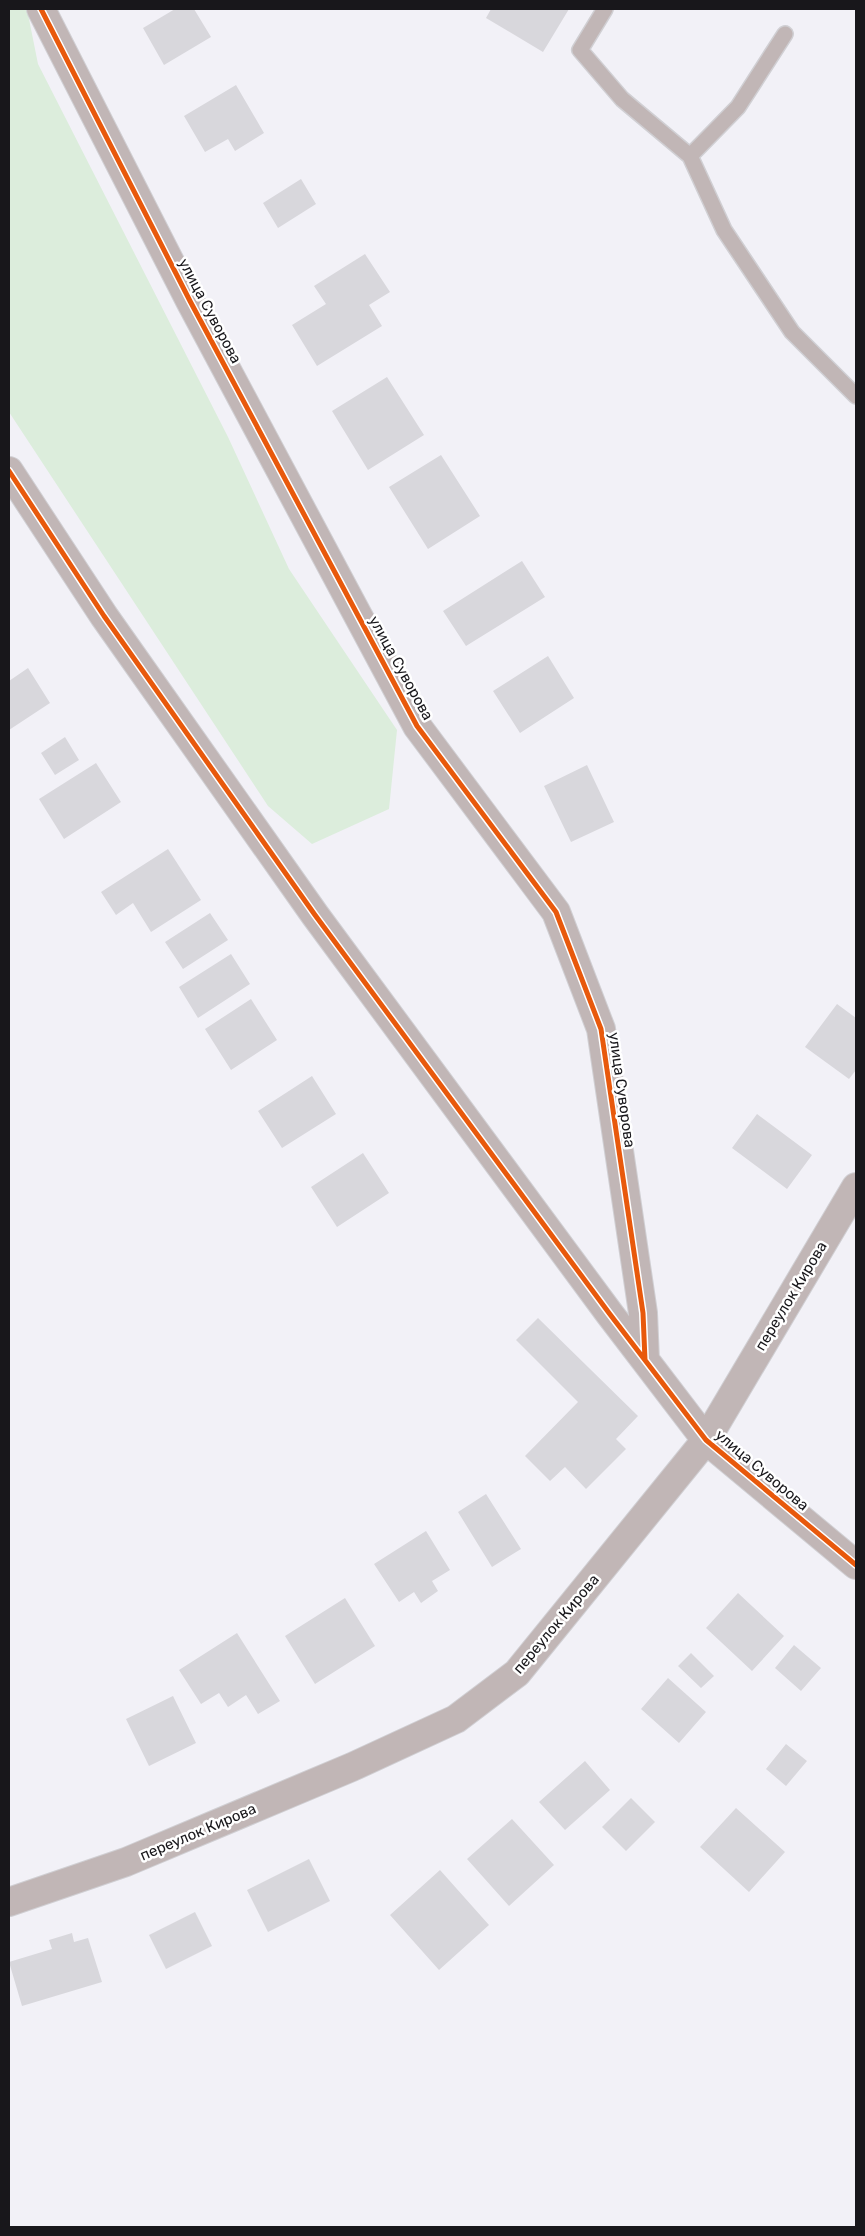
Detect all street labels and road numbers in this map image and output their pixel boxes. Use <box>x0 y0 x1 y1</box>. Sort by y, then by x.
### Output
street label: улица Суворова <box>175 255 245 367</box>
street label: улица Суворова <box>365 613 437 723</box>
street label: улица Суворова <box>605 1031 639 1149</box>
street label: переулок Кирова <box>751 1238 831 1354</box>
street label: улица Суворова <box>712 1426 812 1514</box>
street label: переулок Кирова <box>509 1571 603 1677</box>
street label: переулок Кирова <box>137 1799 259 1865</box>

